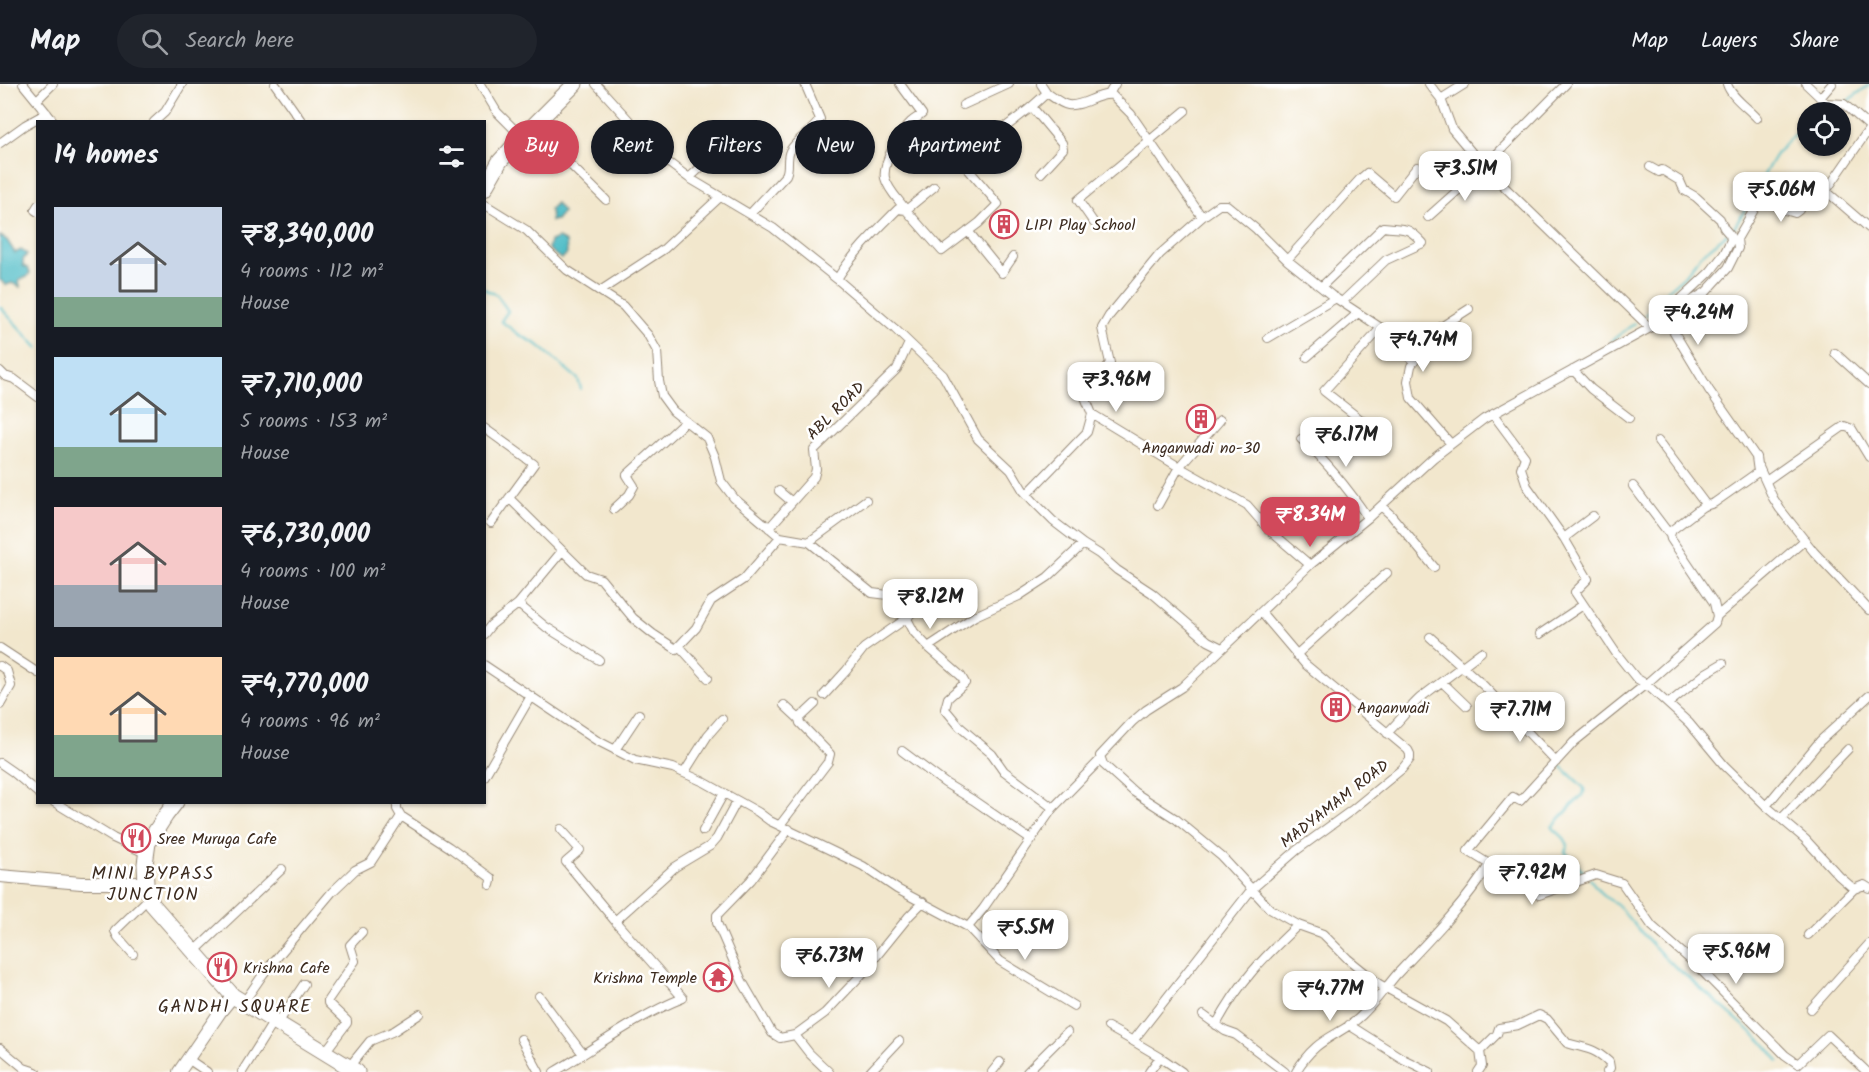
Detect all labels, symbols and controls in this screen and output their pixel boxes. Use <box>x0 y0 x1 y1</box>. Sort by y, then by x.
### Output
search box <box>117 14 537 68</box>
text: Map <box>30 19 81 64</box>
text: Search here <box>186 24 294 59</box>
icon: search <box>138 25 171 58</box>
text: Map <box>1631 25 1668 58</box>
text: Layers <box>1701 25 1757 58</box>
text: Share <box>1790 25 1839 58</box>
map controls <box>1797 102 1851 156</box>
button: locate <box>1797 102 1851 156</box>
chip: Buy <box>504 120 579 174</box>
chip: Rent <box>591 120 674 174</box>
chip: Filters <box>686 120 783 174</box>
chip: New <box>795 120 875 174</box>
chip: Apartment <box>887 120 1022 174</box>
text: 14 homes <box>54 135 159 177</box>
icon: filters <box>435 140 468 173</box>
pin: ₹3.51M <box>1416 151 1514 202</box>
text: ₹3.51M <box>1433 154 1497 186</box>
pin: ₹5.06M <box>1732 172 1830 223</box>
text: ₹5.06M <box>1747 175 1815 207</box>
building icon: LIPI Play School <box>988 208 1020 240</box>
place label: LIPI Play School <box>1025 213 1135 238</box>
text: ₹8,340,000 <box>240 214 373 256</box>
icon: home <box>102 231 174 303</box>
text: 4 rooms · 112 m² <box>240 256 383 288</box>
text: House <box>240 288 290 320</box>
pin: ₹4.24M <box>1649 295 1747 346</box>
text: ₹4.24M <box>1663 298 1733 330</box>
pin: ₹4.74M <box>1374 322 1472 373</box>
text: ₹4.74M <box>1389 325 1457 357</box>
pin: ₹3.96M <box>1067 362 1165 413</box>
text: ₹7,710,000 <box>240 364 362 406</box>
text: ₹3.96M <box>1081 365 1151 397</box>
street label: ABL ROAD <box>801 376 871 446</box>
icon: home <box>102 381 174 453</box>
building icon: Anganwadi no-30 <box>1185 403 1217 435</box>
text: 5 rooms · 153 m² <box>240 406 387 438</box>
pin: ₹6.17M <box>1297 417 1395 468</box>
text: ₹6.17M <box>1314 420 1378 452</box>
place label: Anganwadi no-30 <box>1142 436 1260 461</box>
text: House <box>240 438 290 470</box>
pin: ₹8.34M <box>1261 497 1359 548</box>
text: ₹8.34M <box>1275 500 1345 532</box>
text: ₹6,730,000 <box>240 514 370 556</box>
icon: home <box>102 531 174 603</box>
text: 4 rooms · 100 m² <box>240 556 385 588</box>
pin: ₹8.12M <box>881 579 979 630</box>
text: ₹8.12M <box>897 582 963 614</box>
text: House <box>240 588 290 620</box>
text: ₹4,770,000 <box>240 664 368 706</box>
icon: home <box>102 681 174 753</box>
building icon: Anganwadi <box>1320 691 1352 723</box>
pin: ₹7.71M <box>1471 692 1569 743</box>
text: ₹7.71M <box>1489 695 1551 727</box>
place label: Anganwadi <box>1357 696 1430 721</box>
text: 4 rooms · 96 m² <box>240 706 380 738</box>
text: House <box>240 738 290 770</box>
street label: MADYAMAM ROAD <box>1275 754 1395 855</box>
restaurant icon: Sree Muruga Cafe <box>120 822 152 854</box>
place label: Sree Muruga Cafe <box>157 827 277 852</box>
pin: ₹7.92M <box>1483 855 1581 906</box>
text: ₹7.92M <box>1498 858 1566 890</box>
district label: MINI BYPASS JUNCTION <box>92 860 214 910</box>
pin: ₹5.5M <box>983 910 1067 961</box>
text: ₹5.5M <box>996 913 1054 945</box>
pin: ₹5.96M <box>1687 934 1785 985</box>
text: ₹5.96M <box>1702 937 1770 969</box>
pin: ₹6.73M <box>780 938 878 989</box>
text: ₹6.73M <box>795 941 863 973</box>
restaurant icon: Krishna Cafe <box>206 951 238 983</box>
place label: Krishna Cafe <box>243 956 330 981</box>
temple icon: Krishna Temple <box>702 961 734 993</box>
place label: Krishna Temple <box>593 966 697 991</box>
pin: ₹4.77M <box>1281 971 1379 1022</box>
text: ₹4.77M <box>1296 974 1364 1006</box>
district label: GANDHI SQUARE <box>158 993 312 1022</box>

